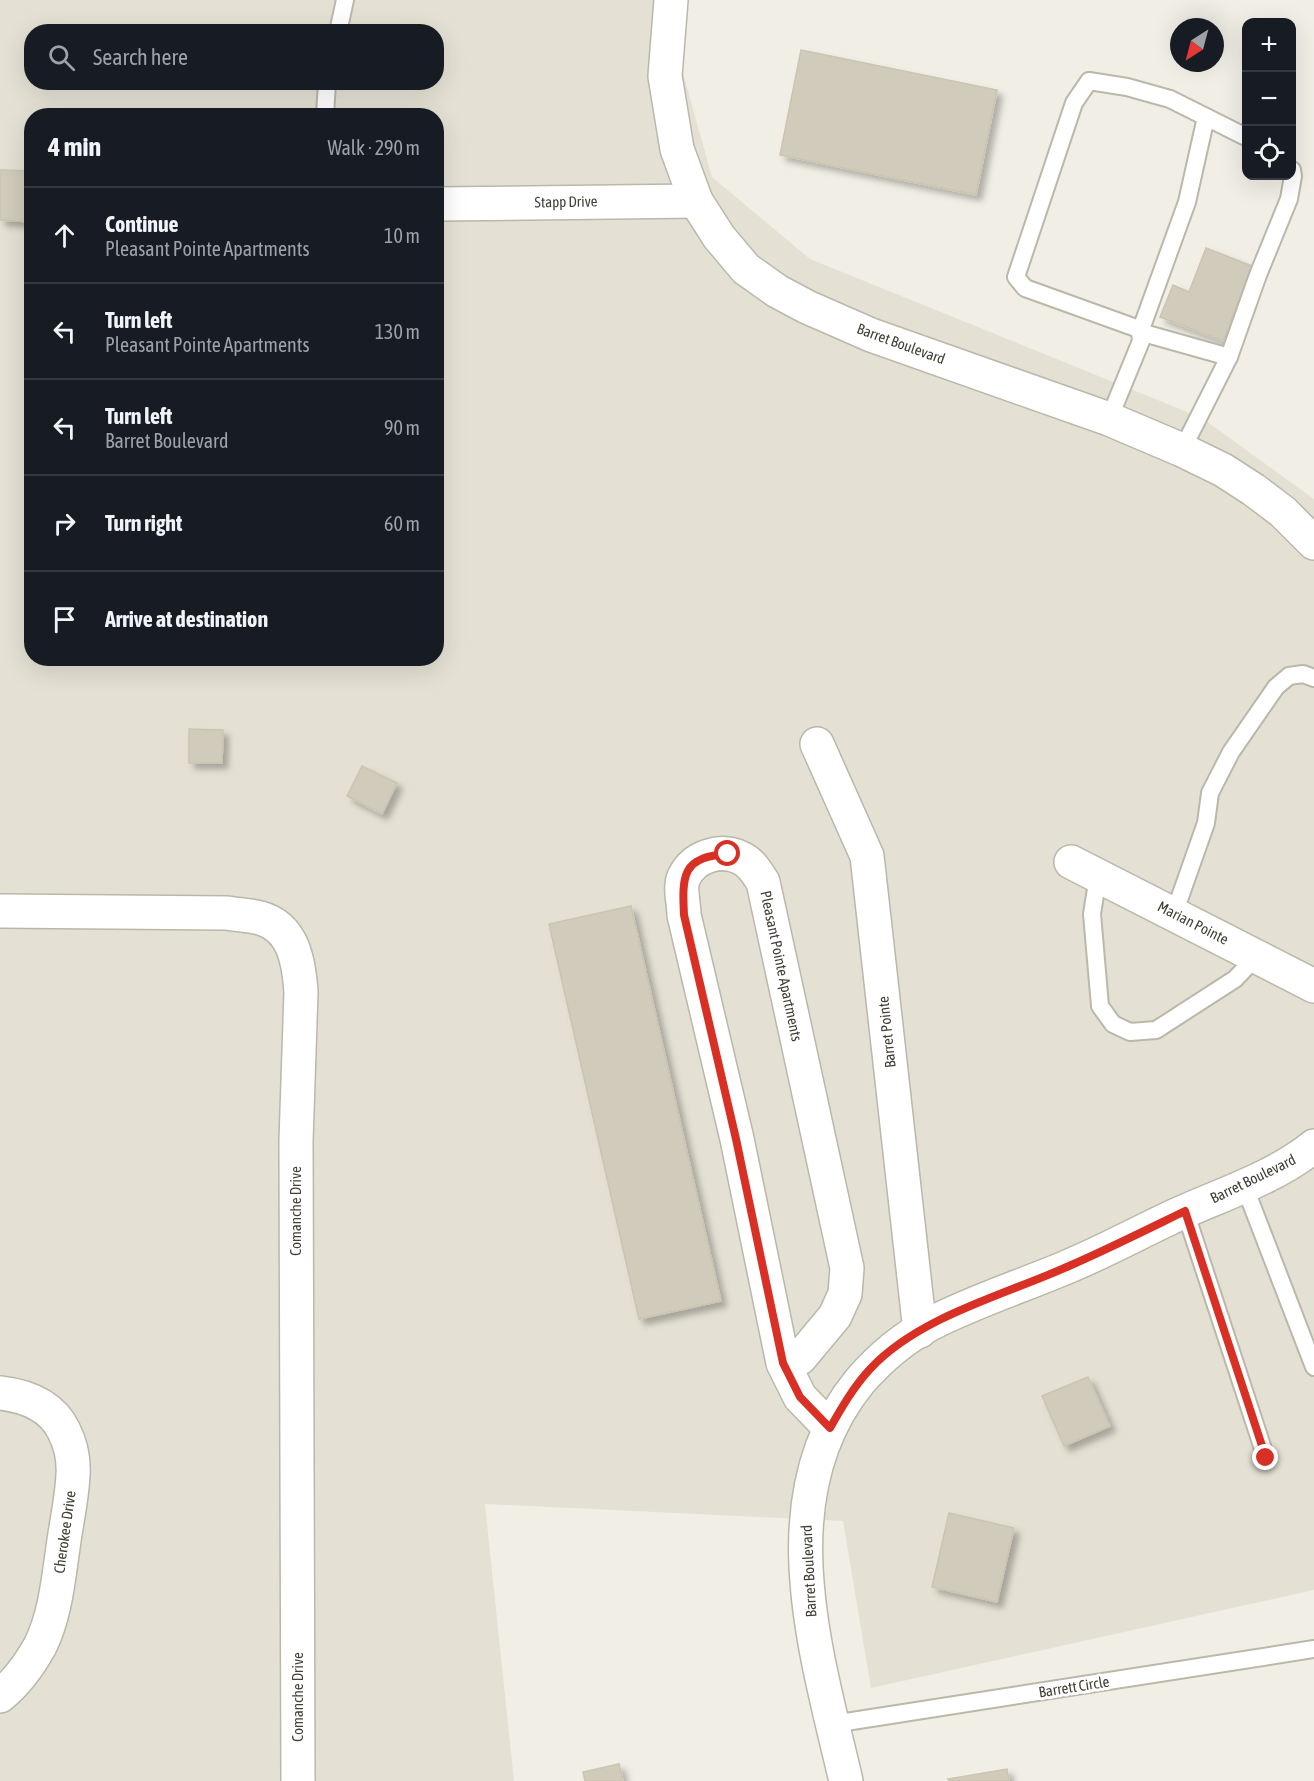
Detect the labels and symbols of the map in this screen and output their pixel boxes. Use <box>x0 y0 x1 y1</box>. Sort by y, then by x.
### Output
north arrow <box>1170 18 1224 72</box>
street label: Stapp Drive <box>534 192 598 211</box>
street label: Barret Boulevard <box>855 320 948 367</box>
route start <box>714 840 740 866</box>
street label: Pleasant Pointe Apartments <box>757 889 806 1043</box>
street label: Marian Pointe <box>1155 897 1232 948</box>
street label: Barret Pointe <box>874 995 899 1069</box>
street label: Barret Boulevard <box>1207 1151 1298 1206</box>
street label: Comanche Drive <box>287 1166 304 1256</box>
route end <box>1252 1444 1278 1470</box>
street label: Cherokee Drive <box>50 1489 79 1574</box>
street label: Barret Boulevard <box>798 1524 819 1618</box>
street label: Comanche Drive <box>289 1652 306 1742</box>
street label: Barrett Circle <box>1037 1673 1111 1700</box>

